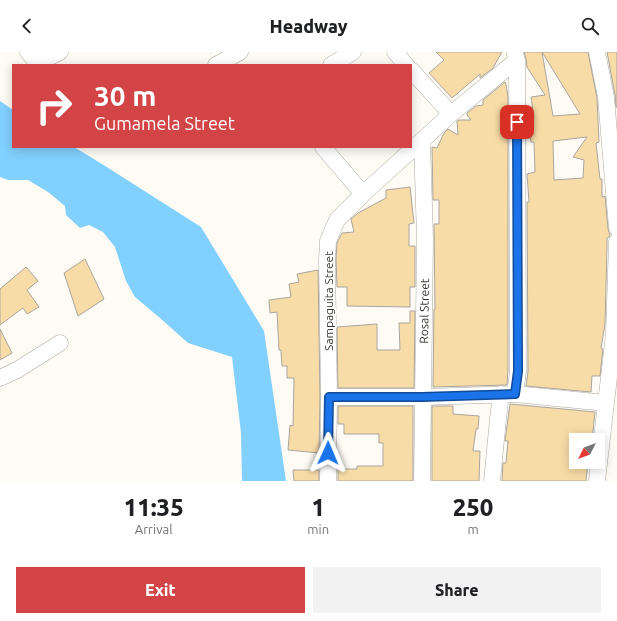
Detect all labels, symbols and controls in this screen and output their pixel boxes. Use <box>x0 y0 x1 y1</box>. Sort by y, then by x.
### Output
icon: back <box>16 15 38 37</box>
icon: search <box>579 15 601 37</box>
text: Headway <box>269 16 348 36</box>
icon: right <box>28 80 80 132</box>
text: 30 m <box>94 80 156 111</box>
pin <box>500 105 534 139</box>
icon: arrive <box>506 111 528 133</box>
text: Gumamela Street <box>94 113 235 133</box>
street label: Sampaguita Street <box>322 251 335 351</box>
street label: Rosal Street <box>417 278 431 344</box>
position arrow <box>307 432 349 474</box>
north arrow <box>569 433 605 469</box>
map controls <box>569 433 605 469</box>
text: 11:35 <box>124 494 184 521</box>
text: 1 <box>311 494 325 521</box>
text: 250 <box>453 494 493 521</box>
text: Arrival <box>135 522 173 536</box>
text: min <box>307 522 329 536</box>
text: m <box>467 522 479 536</box>
button: Exit <box>16 567 305 613</box>
button: Share <box>313 567 601 613</box>

